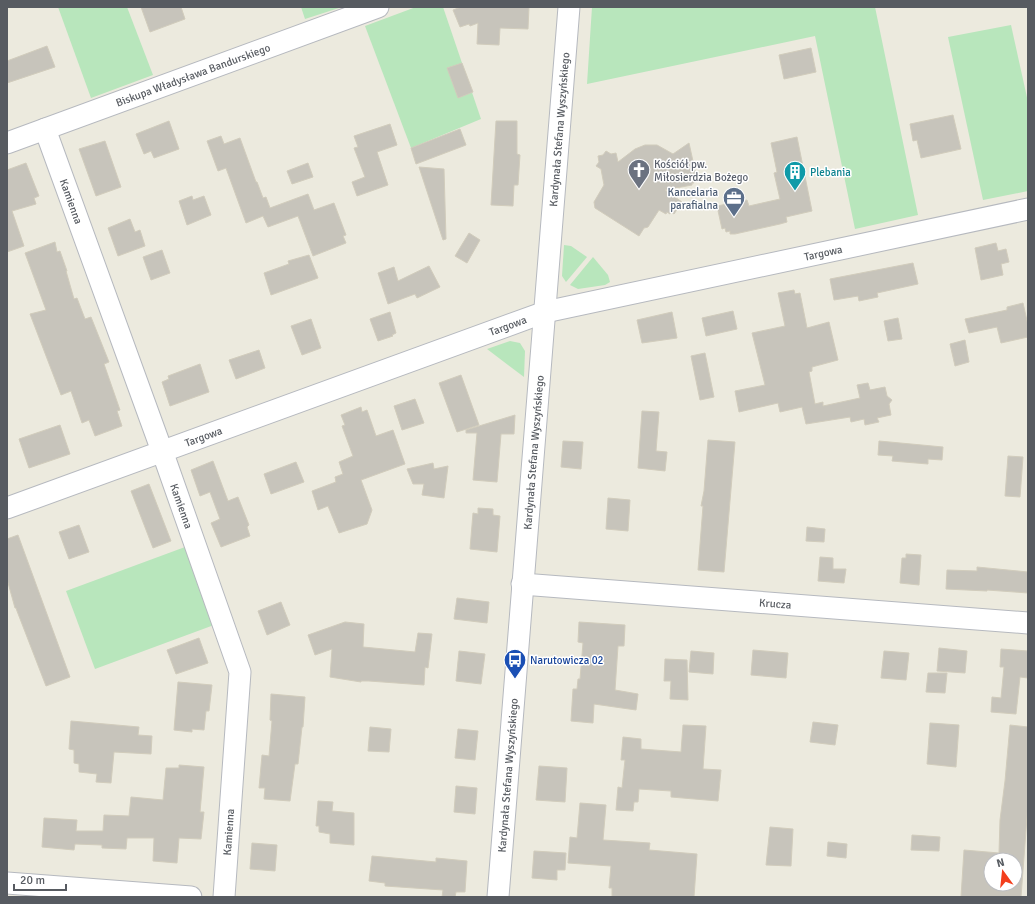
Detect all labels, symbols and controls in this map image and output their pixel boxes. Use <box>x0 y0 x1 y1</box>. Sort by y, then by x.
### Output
street label: Biskupa Władysława Bandurskiego <box>114 41 272 109</box>
street label: Kardynała Stefana Wyszyńskiego <box>547 52 572 207</box>
church icon: Kościół pw. Miłosierdzia Bożego <box>626 157 652 190</box>
place label: Kościół pw. Miłosierdzia Bożego <box>654 158 749 184</box>
building icon: Plebania <box>782 159 808 192</box>
place label: Plebania <box>810 166 851 179</box>
street label: Kamienna <box>57 177 86 226</box>
office icon: Kancelaria parafialna <box>721 185 747 218</box>
place label: Kancelaria parafialna <box>668 186 718 212</box>
street label: Targowa <box>803 242 844 263</box>
street label: Targowa <box>487 313 529 338</box>
street label: Kardynała Stefana Wyszyńskiego <box>521 374 546 530</box>
street label: Targowa <box>183 424 224 449</box>
street label: Kamienna <box>168 482 196 531</box>
street label: Krucza <box>759 596 792 611</box>
bus stop icon: Narutowicza 02 <box>502 647 528 680</box>
place label: Narutowicza 02 <box>530 654 604 667</box>
street label: Kardynała Stefana Wyszyńskiego <box>495 697 520 853</box>
street label: Kamienna <box>221 808 237 856</box>
north arrow <box>983 852 1023 892</box>
text: N <box>995 856 1006 870</box>
scale bar <box>14 866 66 892</box>
text: 20 m <box>20 873 45 888</box>

